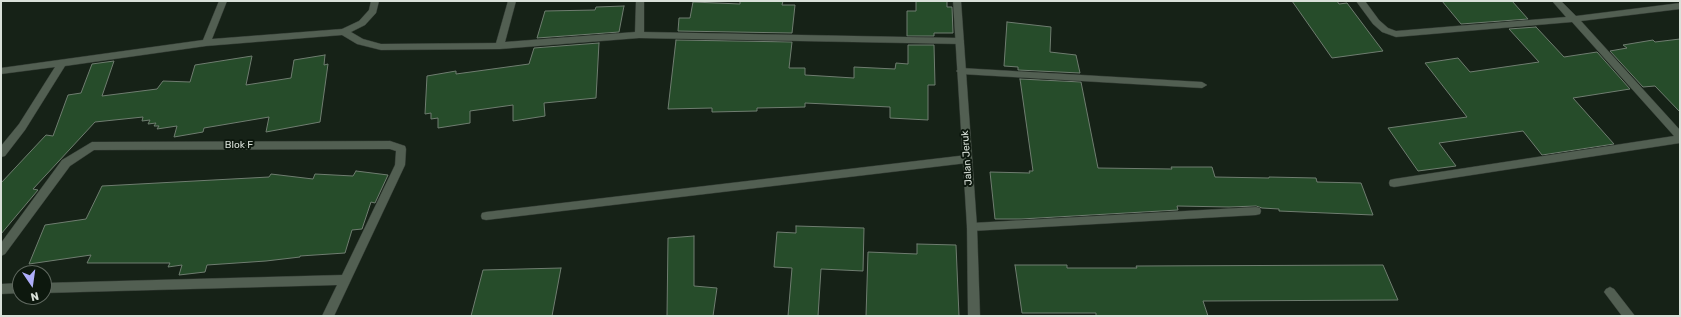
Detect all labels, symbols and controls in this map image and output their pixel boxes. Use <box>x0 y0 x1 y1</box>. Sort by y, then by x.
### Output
street label: Jalan Jeruk <box>959 130 975 186</box>
street label: Blok F <box>225 139 253 151</box>
north arrow <box>12 265 52 305</box>
text: N <box>29 289 40 303</box>

